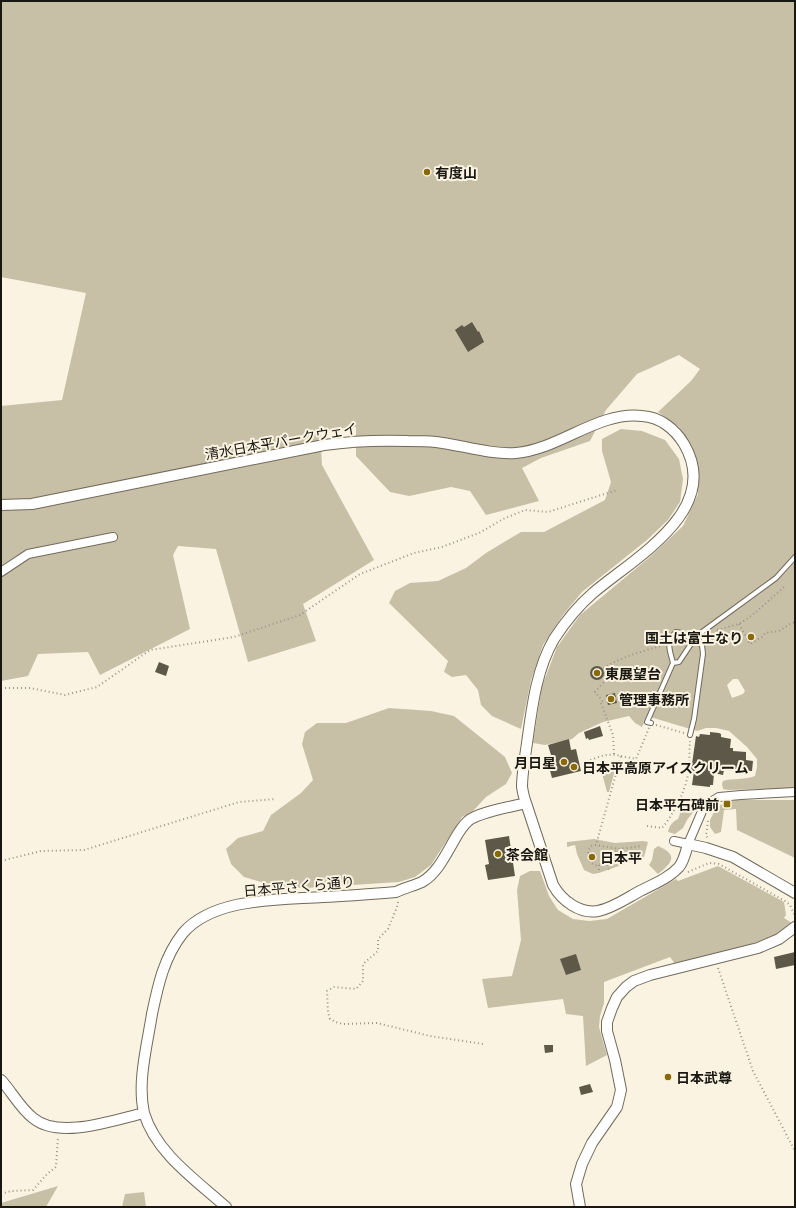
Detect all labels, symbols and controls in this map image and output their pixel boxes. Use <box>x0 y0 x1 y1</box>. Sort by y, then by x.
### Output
place label: 有度山 <box>435 164 477 181</box>
marker: 有度山 <box>422 167 432 177</box>
street label: 清水日本平パークウェイ <box>204 419 358 463</box>
place label: 国土は富士なり <box>645 629 743 646</box>
marker: 国土は富士なり <box>746 632 756 642</box>
place label: 東展望台 <box>605 665 661 682</box>
marker: 東展望台 <box>592 668 602 678</box>
place label: 管理事務所 <box>619 691 689 708</box>
marker: 管理事務所 <box>606 694 616 704</box>
place label: 月日星 <box>514 754 556 771</box>
marker: 月日星 <box>559 757 569 767</box>
place label: 日本平高原アイスクリーム <box>582 759 748 776</box>
marker: 日本平高原アイスクリーム <box>569 762 579 772</box>
place label: 日本平石碑前 <box>635 796 719 813</box>
marker: 日本平石碑前 <box>722 799 732 809</box>
place label: 茶会館 <box>506 846 548 863</box>
marker: 茶会館 <box>493 849 503 859</box>
place label: 日本平 <box>600 849 642 866</box>
marker: 日本平 <box>587 852 597 862</box>
street label: 日本平さくら通り <box>242 873 356 899</box>
place label: 日本武尊 <box>676 1069 732 1086</box>
marker: 日本武尊 <box>663 1072 673 1082</box>

